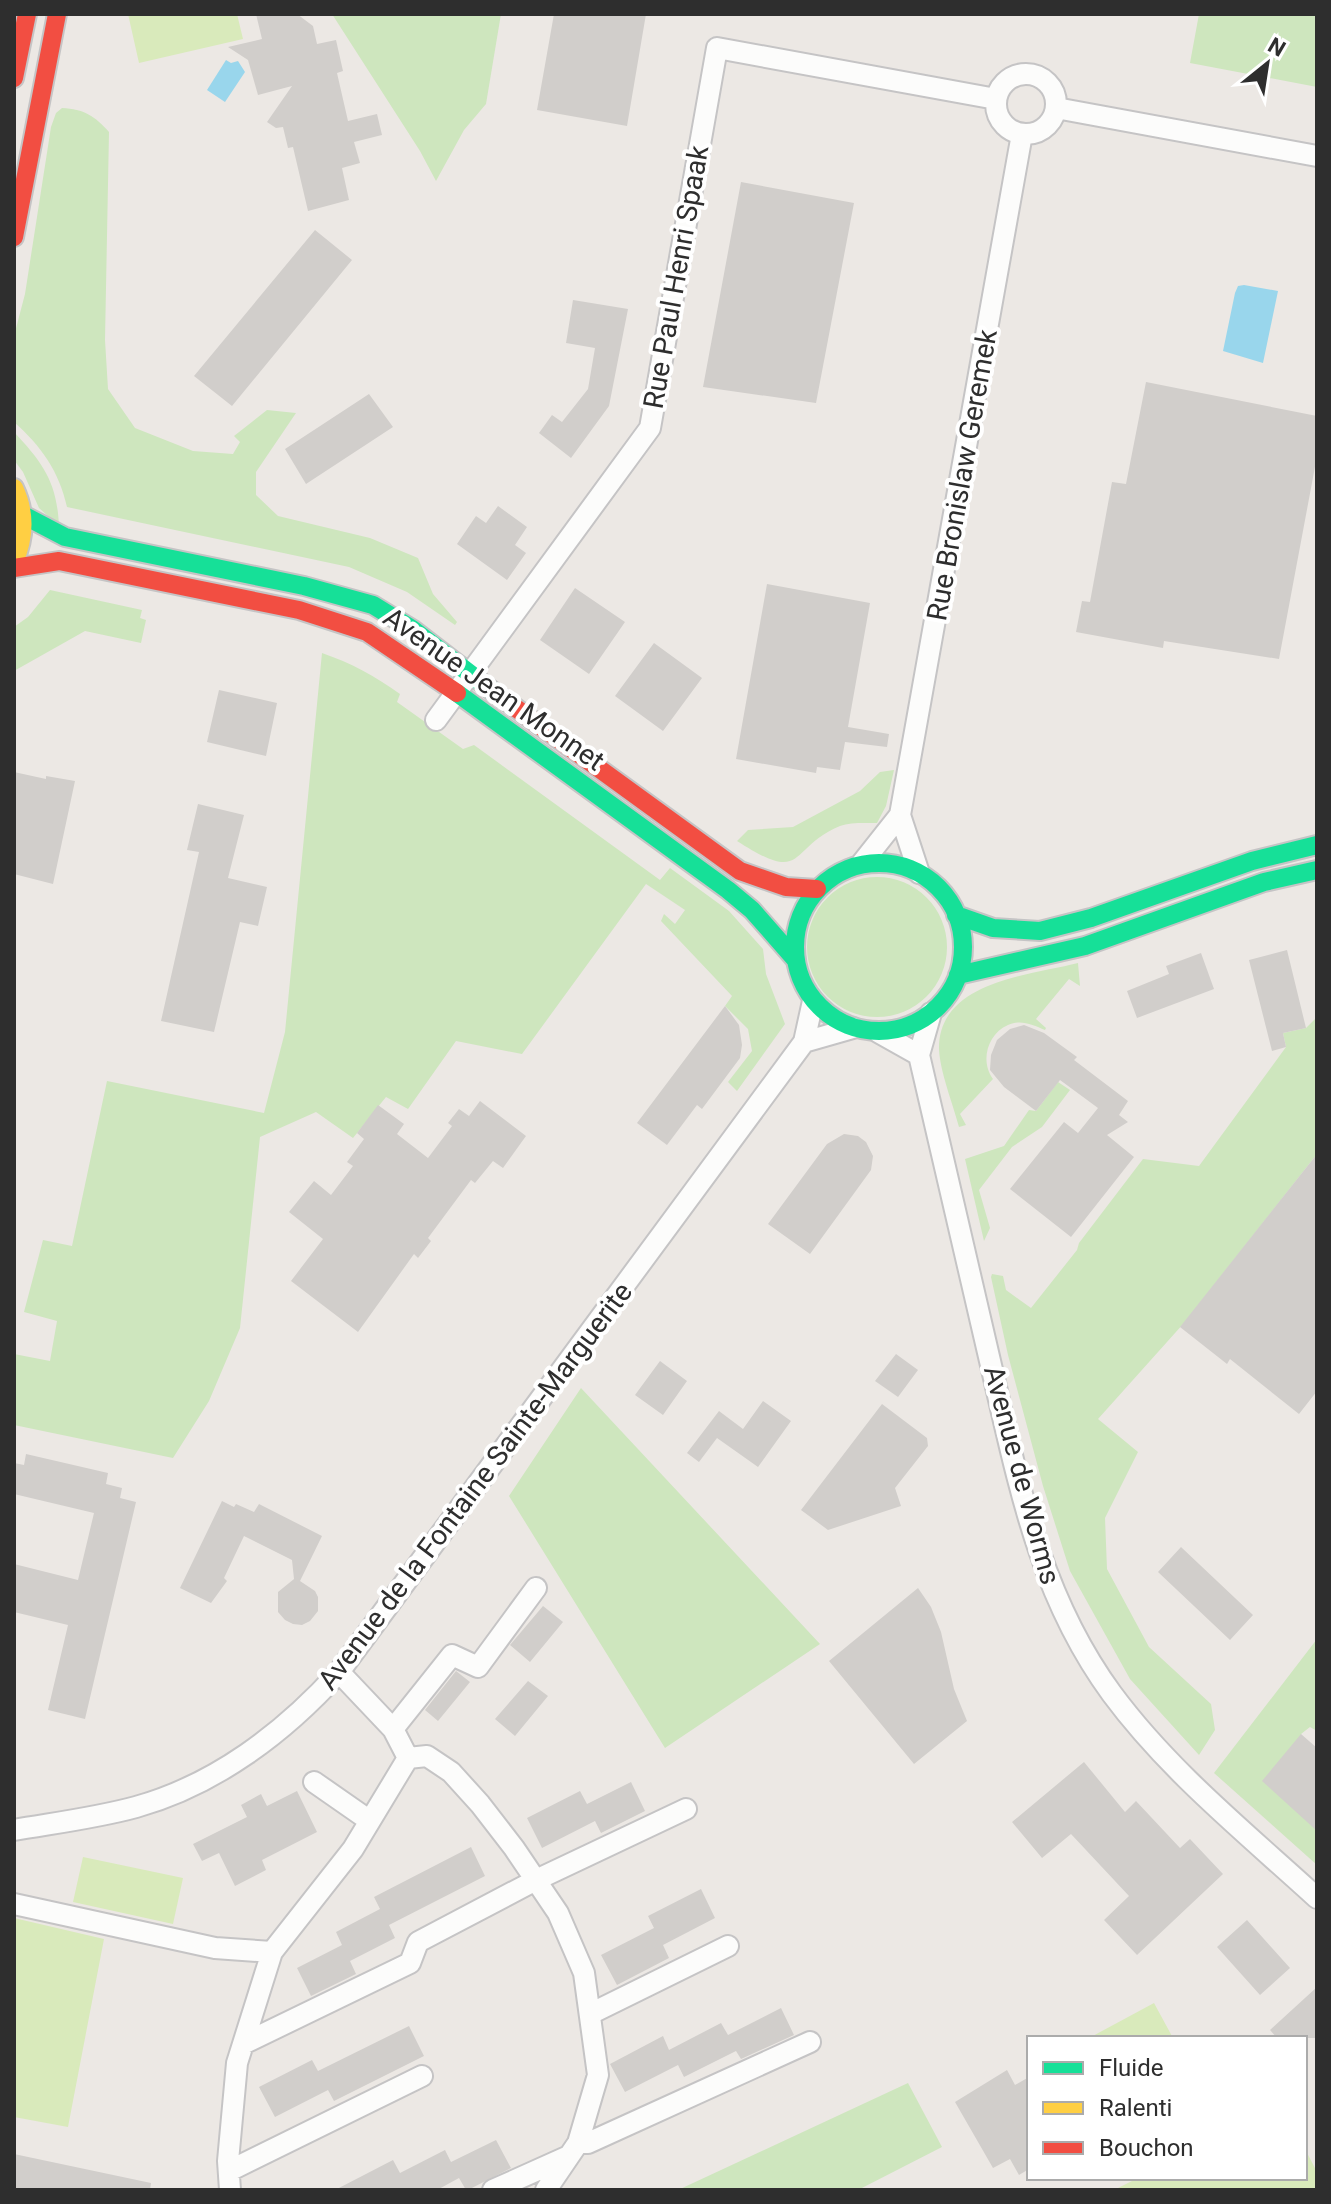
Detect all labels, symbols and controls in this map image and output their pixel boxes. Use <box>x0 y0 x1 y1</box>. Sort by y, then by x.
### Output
north arrow <box>1227 24 1307 104</box>
text: N <box>1264 32 1290 62</box>
street label: Rue Paul Henri Spaak <box>637 142 716 411</box>
street label: Rue Bronislaw Geremek <box>920 326 1004 623</box>
street label: Avenue Jean Monnet <box>377 600 611 778</box>
street label: Avenue de la Fontaine Sainte-Marguerite <box>311 1276 639 1696</box>
street label: Avenue de Worms <box>977 1362 1067 1588</box>
legend <box>1027 2036 1307 2180</box>
text: Fluide <box>1099 2054 1163 2082</box>
text: Ralenti <box>1099 2094 1172 2122</box>
text: Bouchon <box>1099 2134 1194 2162</box>

